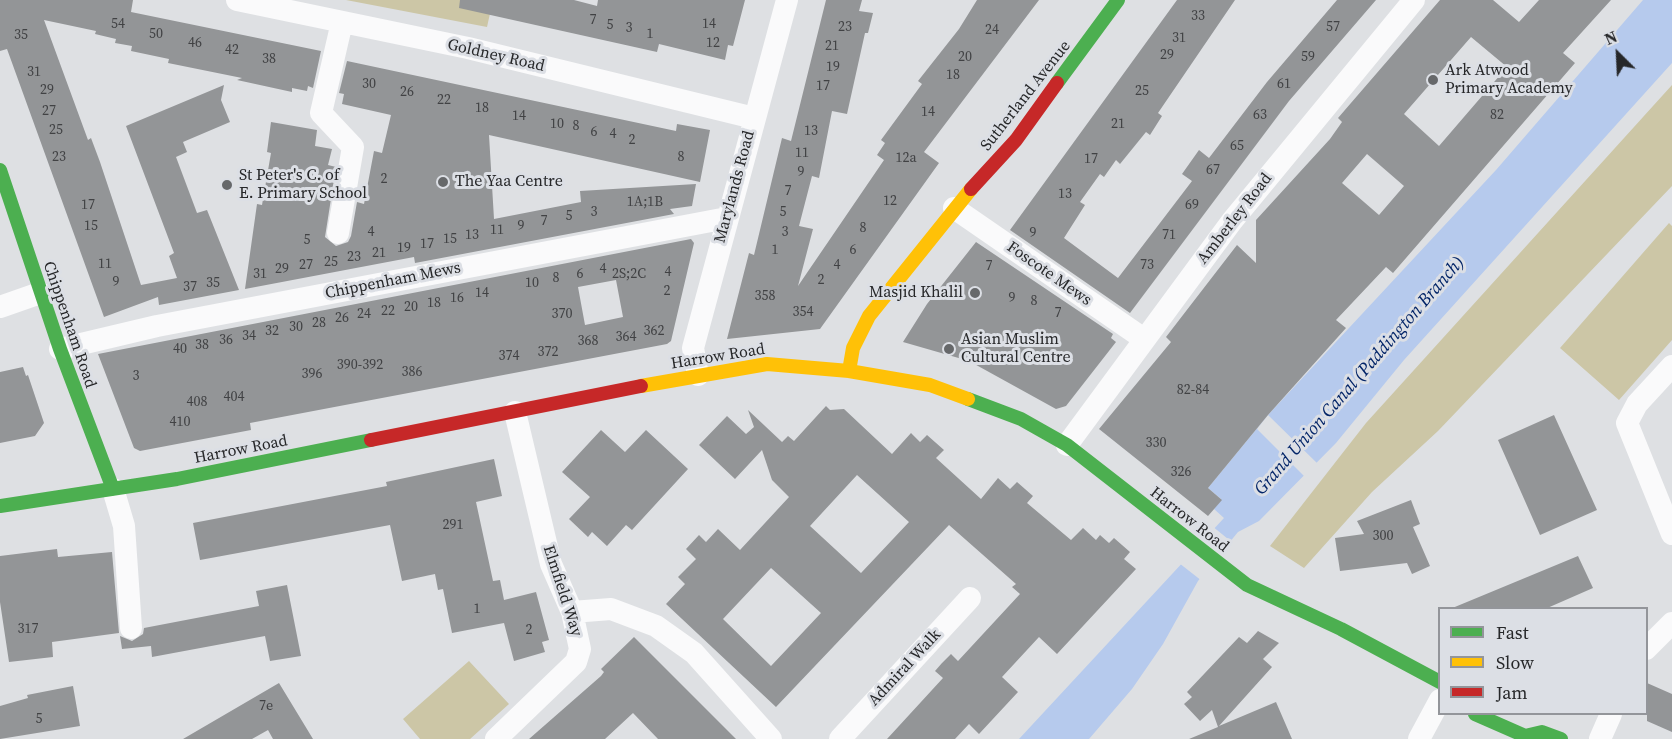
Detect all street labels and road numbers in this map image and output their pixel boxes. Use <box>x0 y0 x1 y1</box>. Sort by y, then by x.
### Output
street label: Goldney Road <box>445 35 547 77</box>
street label: Sutherland Avenue <box>977 37 1075 155</box>
street label: Marylands Road <box>711 129 759 245</box>
street label: Amberley Road <box>1194 170 1276 268</box>
street label: Foscote Mews <box>1003 238 1095 310</box>
street label: Chippenham Mews <box>324 258 462 304</box>
street label: Chippenham Road <box>38 259 100 391</box>
street label: Harrow Road <box>670 340 766 374</box>
street label: Harrow Road <box>193 432 289 468</box>
street label: Harrow Road <box>1146 483 1232 557</box>
street label: Elmfield Way <box>538 543 586 639</box>
street label: Admiral Walk <box>865 626 945 710</box>

